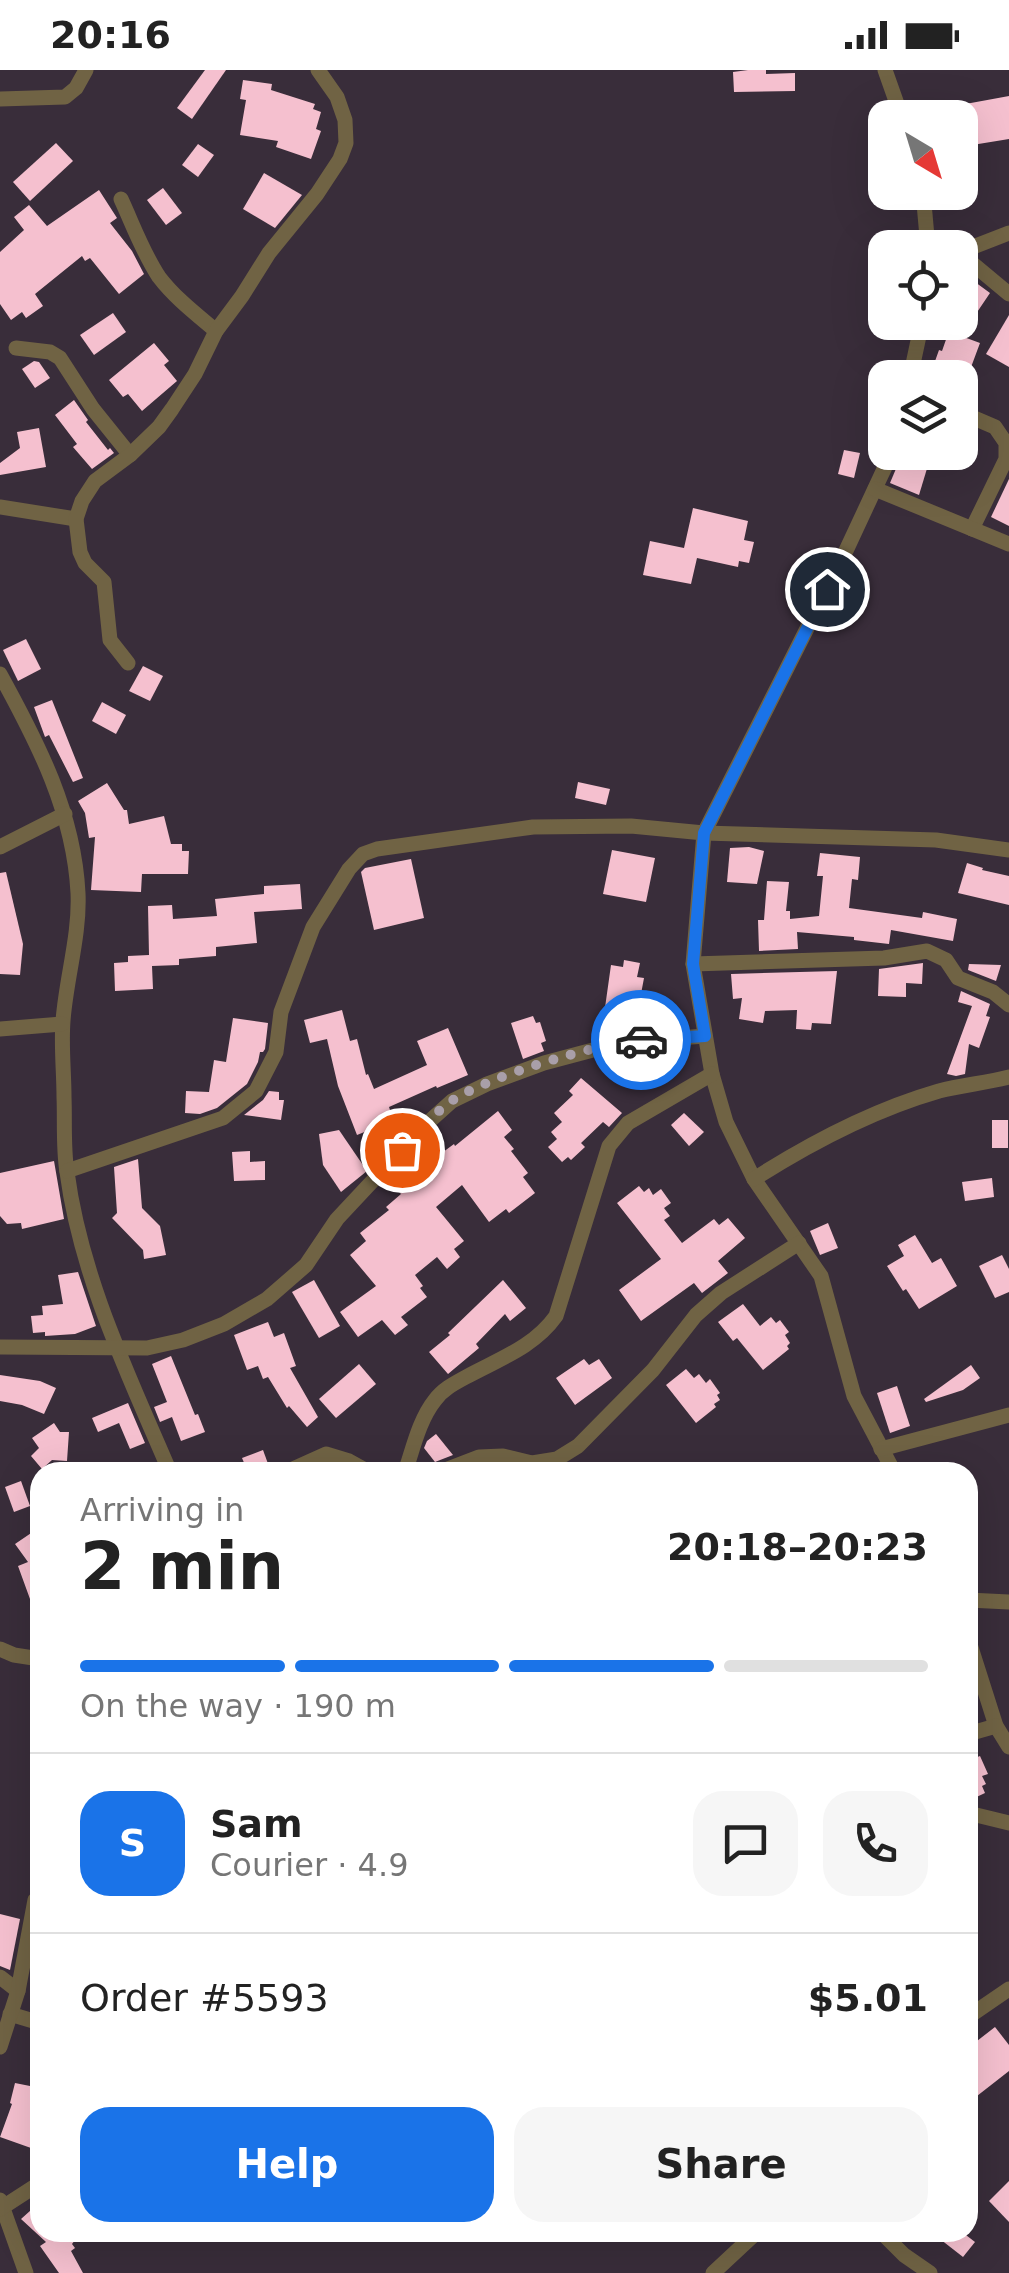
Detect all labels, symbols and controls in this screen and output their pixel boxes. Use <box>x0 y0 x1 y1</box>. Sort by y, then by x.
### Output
text: 20:16 <box>50 13 171 57</box>
north arrow <box>868 100 978 210</box>
map controls <box>868 100 978 470</box>
button: locate <box>868 230 978 340</box>
button: layers <box>868 360 978 470</box>
pin <box>785 547 870 632</box>
icon: home <box>800 562 855 617</box>
courier <box>591 990 691 1090</box>
icon: car <box>614 1013 669 1068</box>
pin <box>360 1108 445 1193</box>
icon: bag <box>375 1123 430 1178</box>
text: Arriving in <box>80 1491 244 1529</box>
text: 20:18–20:23 <box>667 1525 928 1569</box>
text: 2 min <box>80 1529 284 1604</box>
text: On the way · 190 m <box>80 1687 396 1725</box>
button: chat <box>693 1791 798 1896</box>
button: phone <box>823 1791 928 1896</box>
text: Sam <box>210 1802 303 1846</box>
text: S <box>119 1821 146 1865</box>
text: Courier · 4.9 <box>210 1846 409 1884</box>
text: Order #5593 <box>80 1976 329 2020</box>
text: $5.01 <box>808 1976 928 2020</box>
button: Help <box>80 2107 494 2222</box>
button: Share <box>514 2107 928 2222</box>

